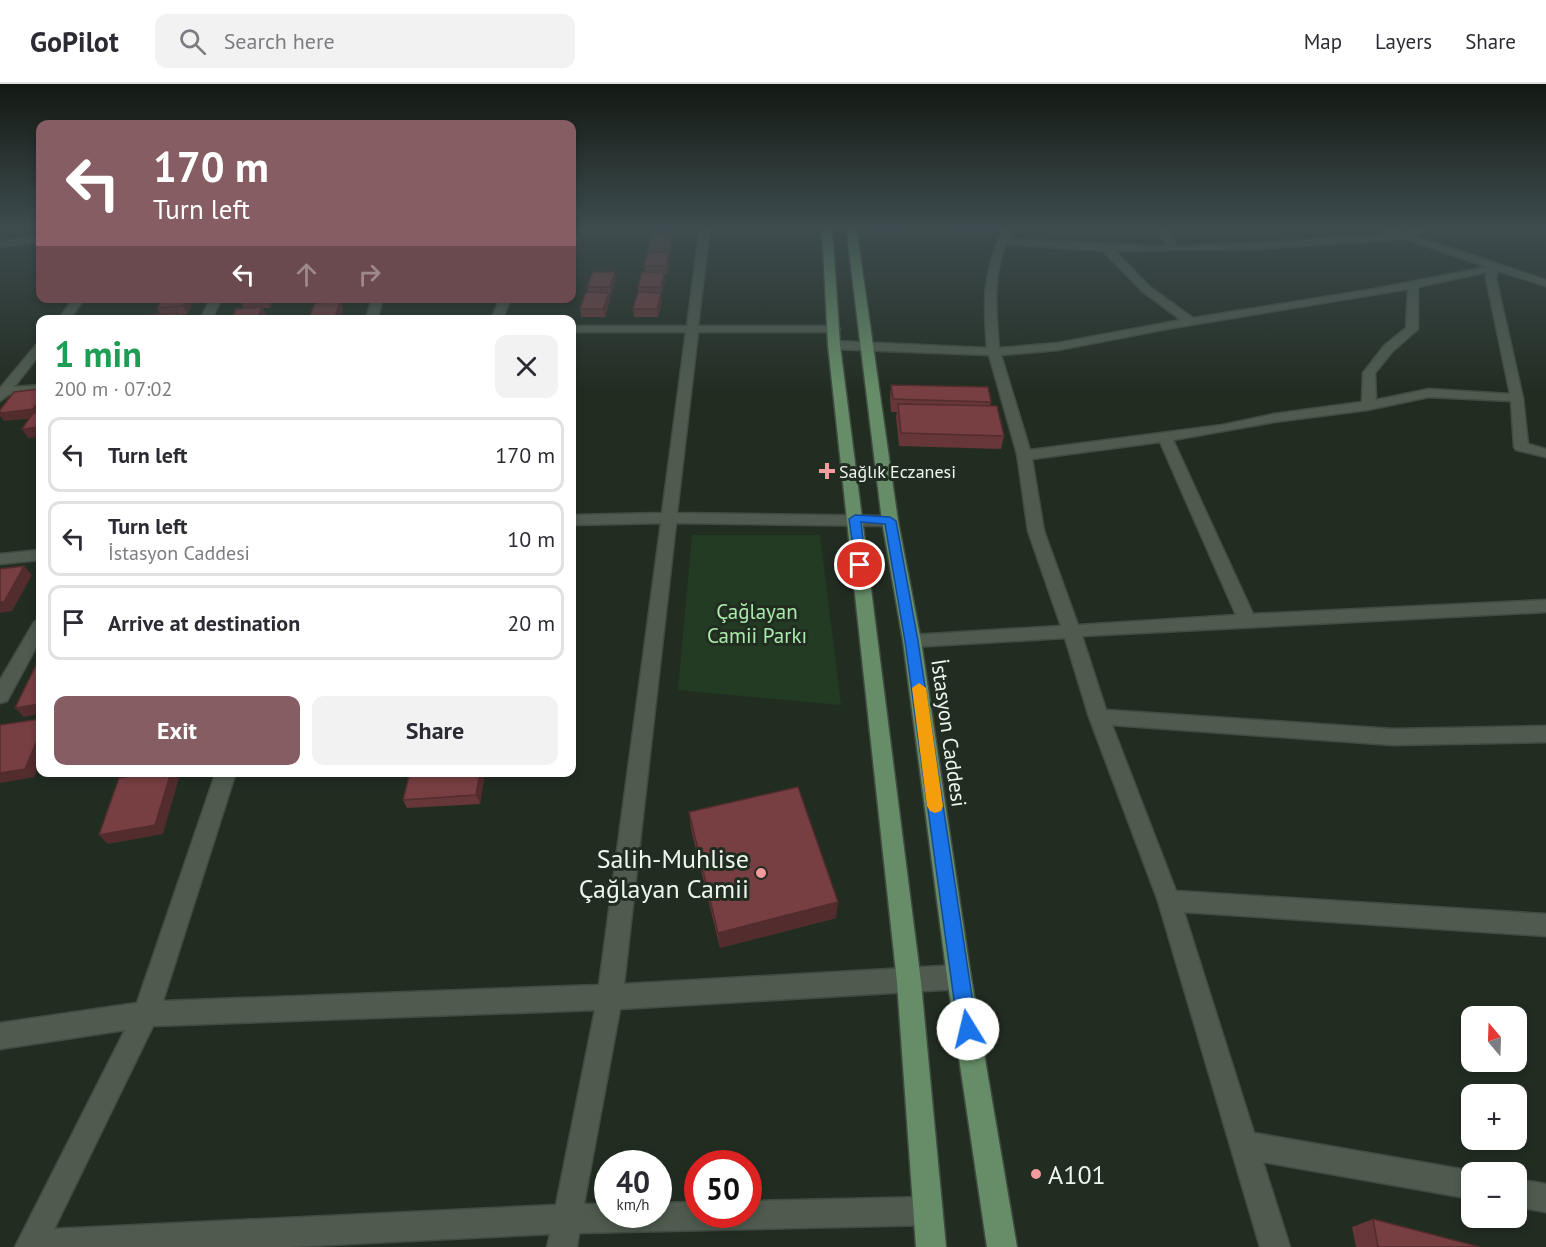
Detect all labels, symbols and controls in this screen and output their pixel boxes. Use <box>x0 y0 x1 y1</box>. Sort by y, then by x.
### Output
search box <box>155 14 575 68</box>
text: GoPilot <box>30 23 119 60</box>
icon: search <box>176 25 209 58</box>
text: Search here <box>224 27 335 55</box>
text: Map <box>1304 28 1342 55</box>
text: Layers <box>1375 28 1432 55</box>
text: Share <box>1465 28 1516 55</box>
text: 170 m <box>153 139 269 194</box>
icon: left <box>54 144 132 222</box>
text: Turn left <box>153 192 250 226</box>
icon: left <box>227 258 260 291</box>
icon: ahead <box>290 258 323 291</box>
icon: right <box>353 258 386 291</box>
text: 1 min <box>54 330 142 377</box>
button: close <box>495 335 558 398</box>
text: 200 m · 07:02 <box>54 376 172 402</box>
icon: left <box>57 438 90 471</box>
text: Turn left <box>108 441 188 469</box>
text: 170 m <box>495 441 555 469</box>
place label: Sağlık Eczanesi <box>839 460 956 483</box>
marker: Sağlık Eczanesi <box>820 464 834 478</box>
text: Turn left <box>108 512 188 540</box>
icon: left <box>57 522 90 555</box>
text: 10 m <box>507 525 555 553</box>
pin <box>834 539 885 590</box>
text: İstasyon Caddesi <box>108 540 250 566</box>
icon: arrive <box>843 548 876 581</box>
park label: Çağlayan Camii Parkı <box>707 598 807 649</box>
icon: arrive <box>57 606 90 639</box>
text: Arrive at destination <box>108 609 300 637</box>
text: 20 m <box>507 609 555 637</box>
street label: İstasyon Caddesi <box>925 657 973 809</box>
button: Exit <box>54 696 300 765</box>
button: Share <box>312 696 558 765</box>
place label: Salih-Muhlise Çağlayan Camii <box>579 842 749 905</box>
marker: Salih-Muhlise Çağlayan Camii <box>754 866 768 880</box>
position arrow <box>936 997 1000 1061</box>
north arrow <box>1461 1006 1527 1072</box>
map controls <box>1461 1006 1527 1228</box>
button: + <box>1461 1084 1527 1150</box>
speed limit sign: 50 <box>684 1150 762 1228</box>
place label: A101 <box>1048 1158 1106 1191</box>
text: 40 <box>616 1162 650 1201</box>
button: − <box>1461 1162 1527 1228</box>
marker: A101 <box>1029 1167 1043 1181</box>
text: km/h <box>617 1195 649 1214</box>

